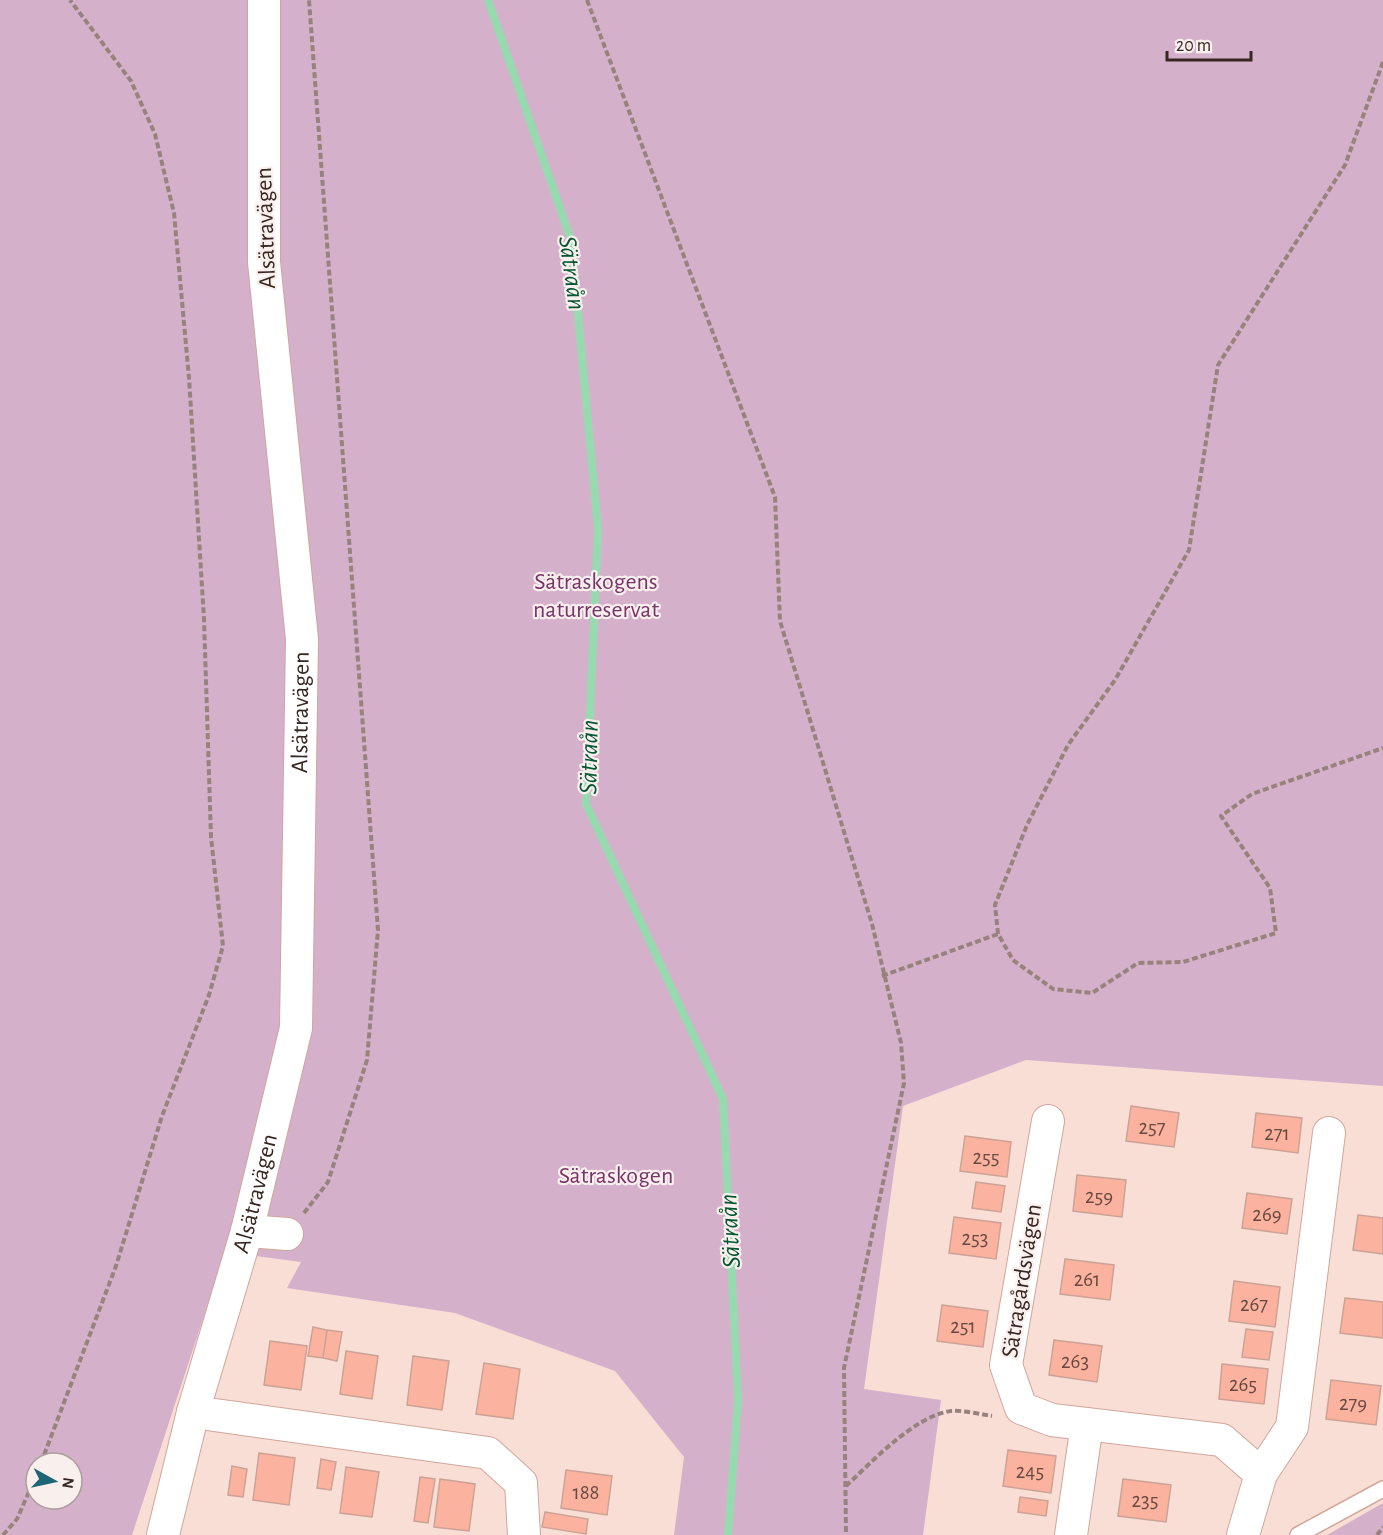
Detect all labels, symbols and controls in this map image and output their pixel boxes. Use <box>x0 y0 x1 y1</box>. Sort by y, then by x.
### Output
scale bar <box>1167 24 1251 62</box>
text: 20 m <box>1176 37 1211 55</box>
street label: Alsätravägen <box>252 167 280 289</box>
water label: Sätraån <box>554 234 590 312</box>
park label: Sätraskogens naturreservat <box>533 570 659 622</box>
street label: Alsätravägen <box>288 651 314 773</box>
water label: Sätraån <box>575 719 603 795</box>
house number: 257 <box>1138 1117 1166 1138</box>
house number: 271 <box>1264 1123 1290 1144</box>
street label: Alsätravägen <box>229 1132 282 1256</box>
house number: 255 <box>972 1147 1000 1168</box>
park label: Sätraskogen <box>559 1164 673 1188</box>
house number: 259 <box>1085 1186 1113 1207</box>
water label: Sätraån <box>715 1193 745 1269</box>
street label: Sätragårdsvägen <box>998 1202 1046 1360</box>
house number: 269 <box>1252 1204 1282 1225</box>
house number: 253 <box>962 1228 989 1249</box>
house number: 261 <box>1074 1269 1100 1290</box>
house number: 267 <box>1240 1294 1268 1315</box>
house number: 251 <box>950 1316 976 1337</box>
house number: 263 <box>1061 1351 1089 1372</box>
house number: 265 <box>1229 1374 1257 1395</box>
house number: 279 <box>1339 1393 1367 1414</box>
north arrow <box>24 1451 84 1511</box>
house number: 245 <box>1016 1461 1044 1482</box>
text: N <box>59 1476 77 1490</box>
house number: 188 <box>572 1482 600 1503</box>
house number: 235 <box>1132 1490 1159 1511</box>

